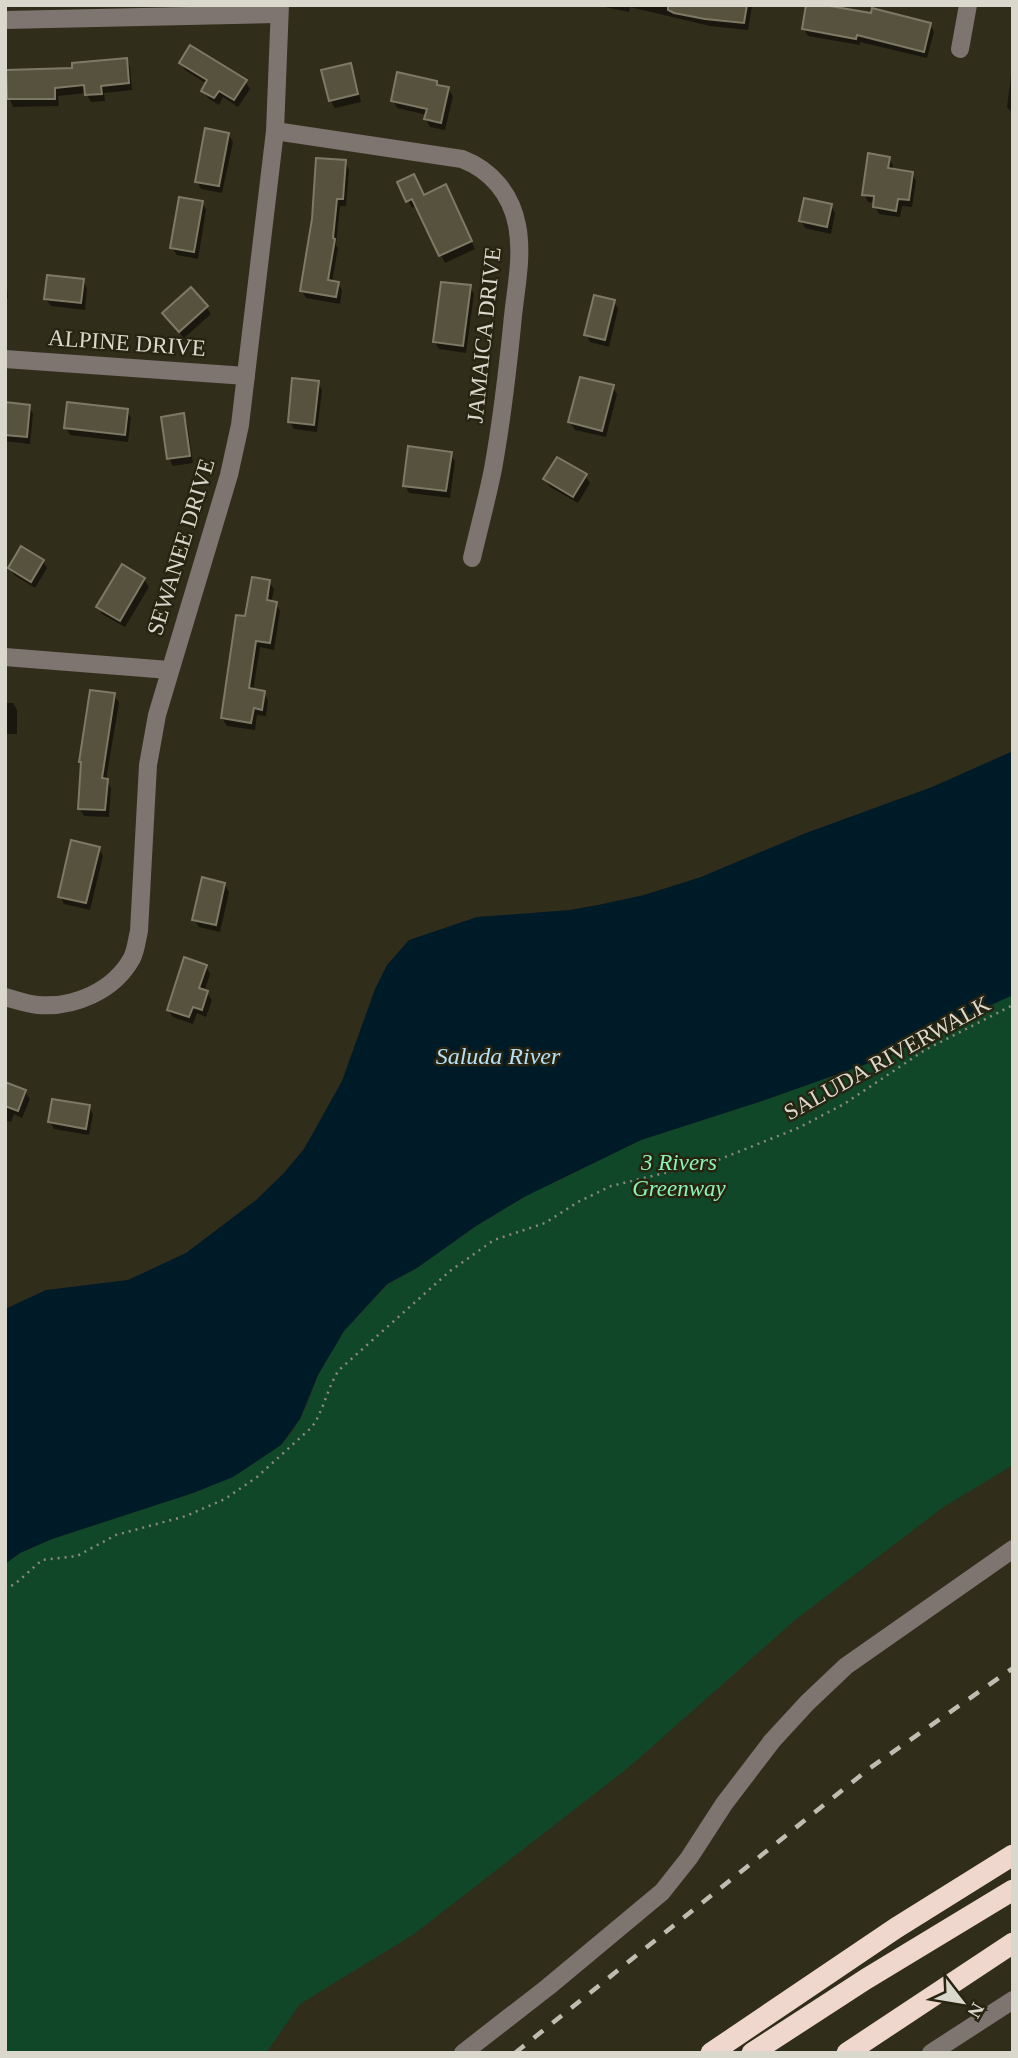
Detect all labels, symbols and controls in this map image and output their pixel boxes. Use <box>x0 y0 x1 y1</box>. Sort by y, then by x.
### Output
street label: JAMAICA DRIVE <box>462 246 506 424</box>
street label: ALPINE DRIVE <box>47 325 207 361</box>
street label: SEWANEE DRIVE <box>142 456 220 638</box>
street label: SALUDA RIVERWALK <box>780 991 995 1125</box>
water label: Saluda River <box>436 1043 561 1069</box>
park label: 3 Rivers Greenway <box>632 1150 727 1201</box>
north arrow <box>927 1967 997 2037</box>
text: N <box>963 1999 989 2022</box>

